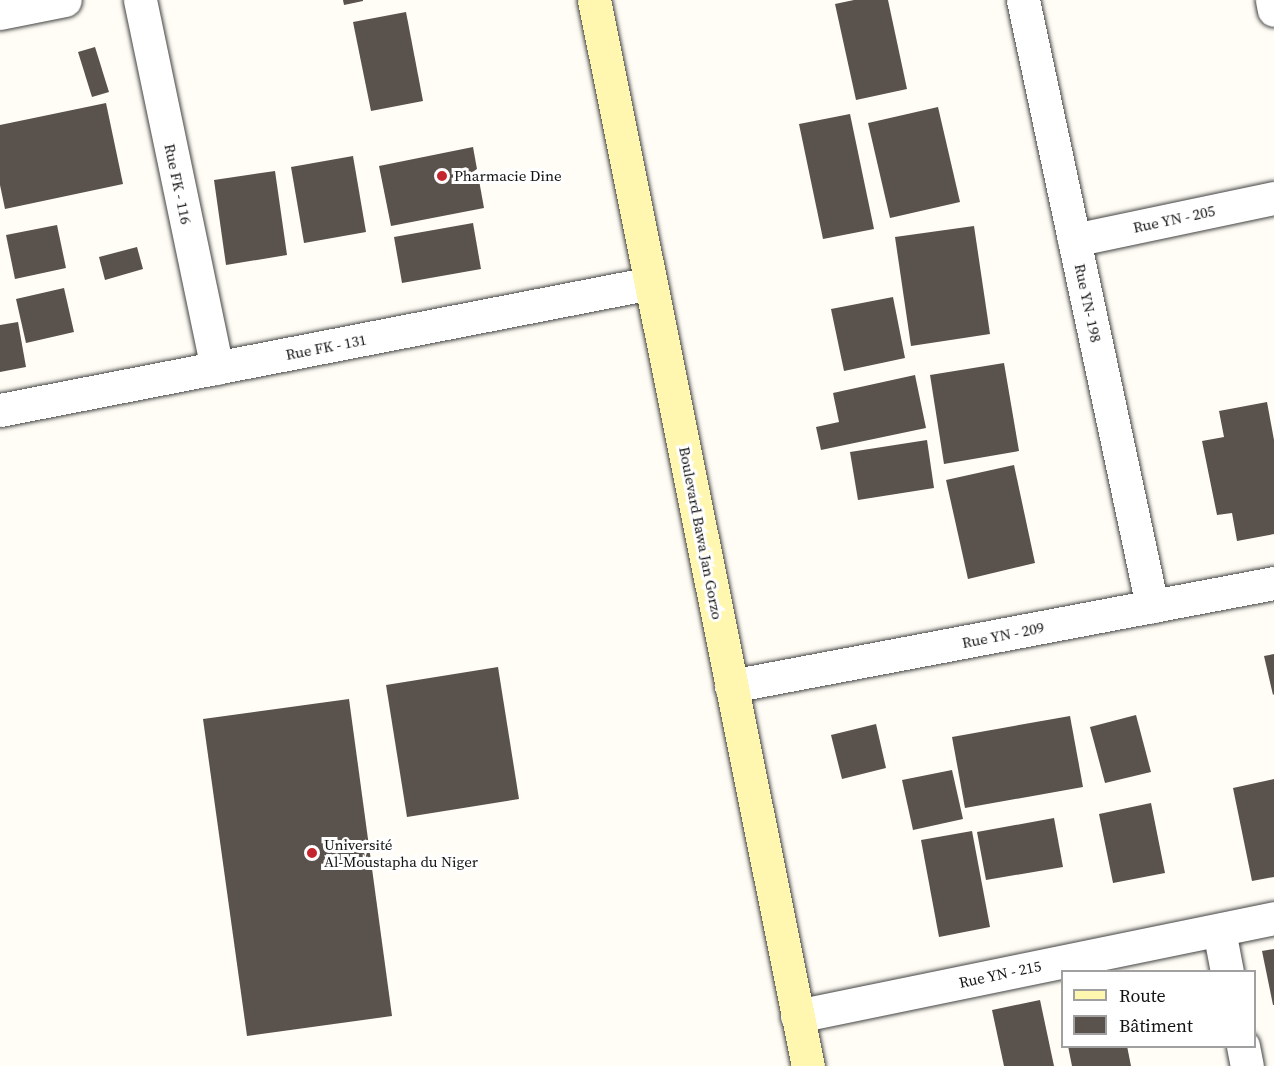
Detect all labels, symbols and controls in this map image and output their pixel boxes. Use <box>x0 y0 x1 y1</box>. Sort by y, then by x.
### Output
street label: Rue FK - 116 <box>161 142 195 226</box>
place label: Pharmacie Dine <box>454 167 562 185</box>
marker: Pharmacie Dine <box>435 169 449 183</box>
street label: Rue YN - 205 <box>1131 201 1217 237</box>
street label: Rue YN- 198 <box>1071 262 1105 344</box>
street label: Rue FK - 131 <box>284 330 368 364</box>
street label: Boulevard Bawa Jan Gorzo <box>675 445 727 621</box>
street label: Rue YN - 209 <box>960 618 1046 652</box>
place label: Université Al-Moustapha du Niger <box>324 835 478 870</box>
marker: Université Al-Moustapha du Niger <box>305 846 319 860</box>
street label: Rue YN - 215 <box>957 956 1043 992</box>
legend <box>1061 970 1256 1048</box>
text: Route <box>1119 983 1166 1008</box>
text: Bâtiment <box>1119 1013 1193 1038</box>

